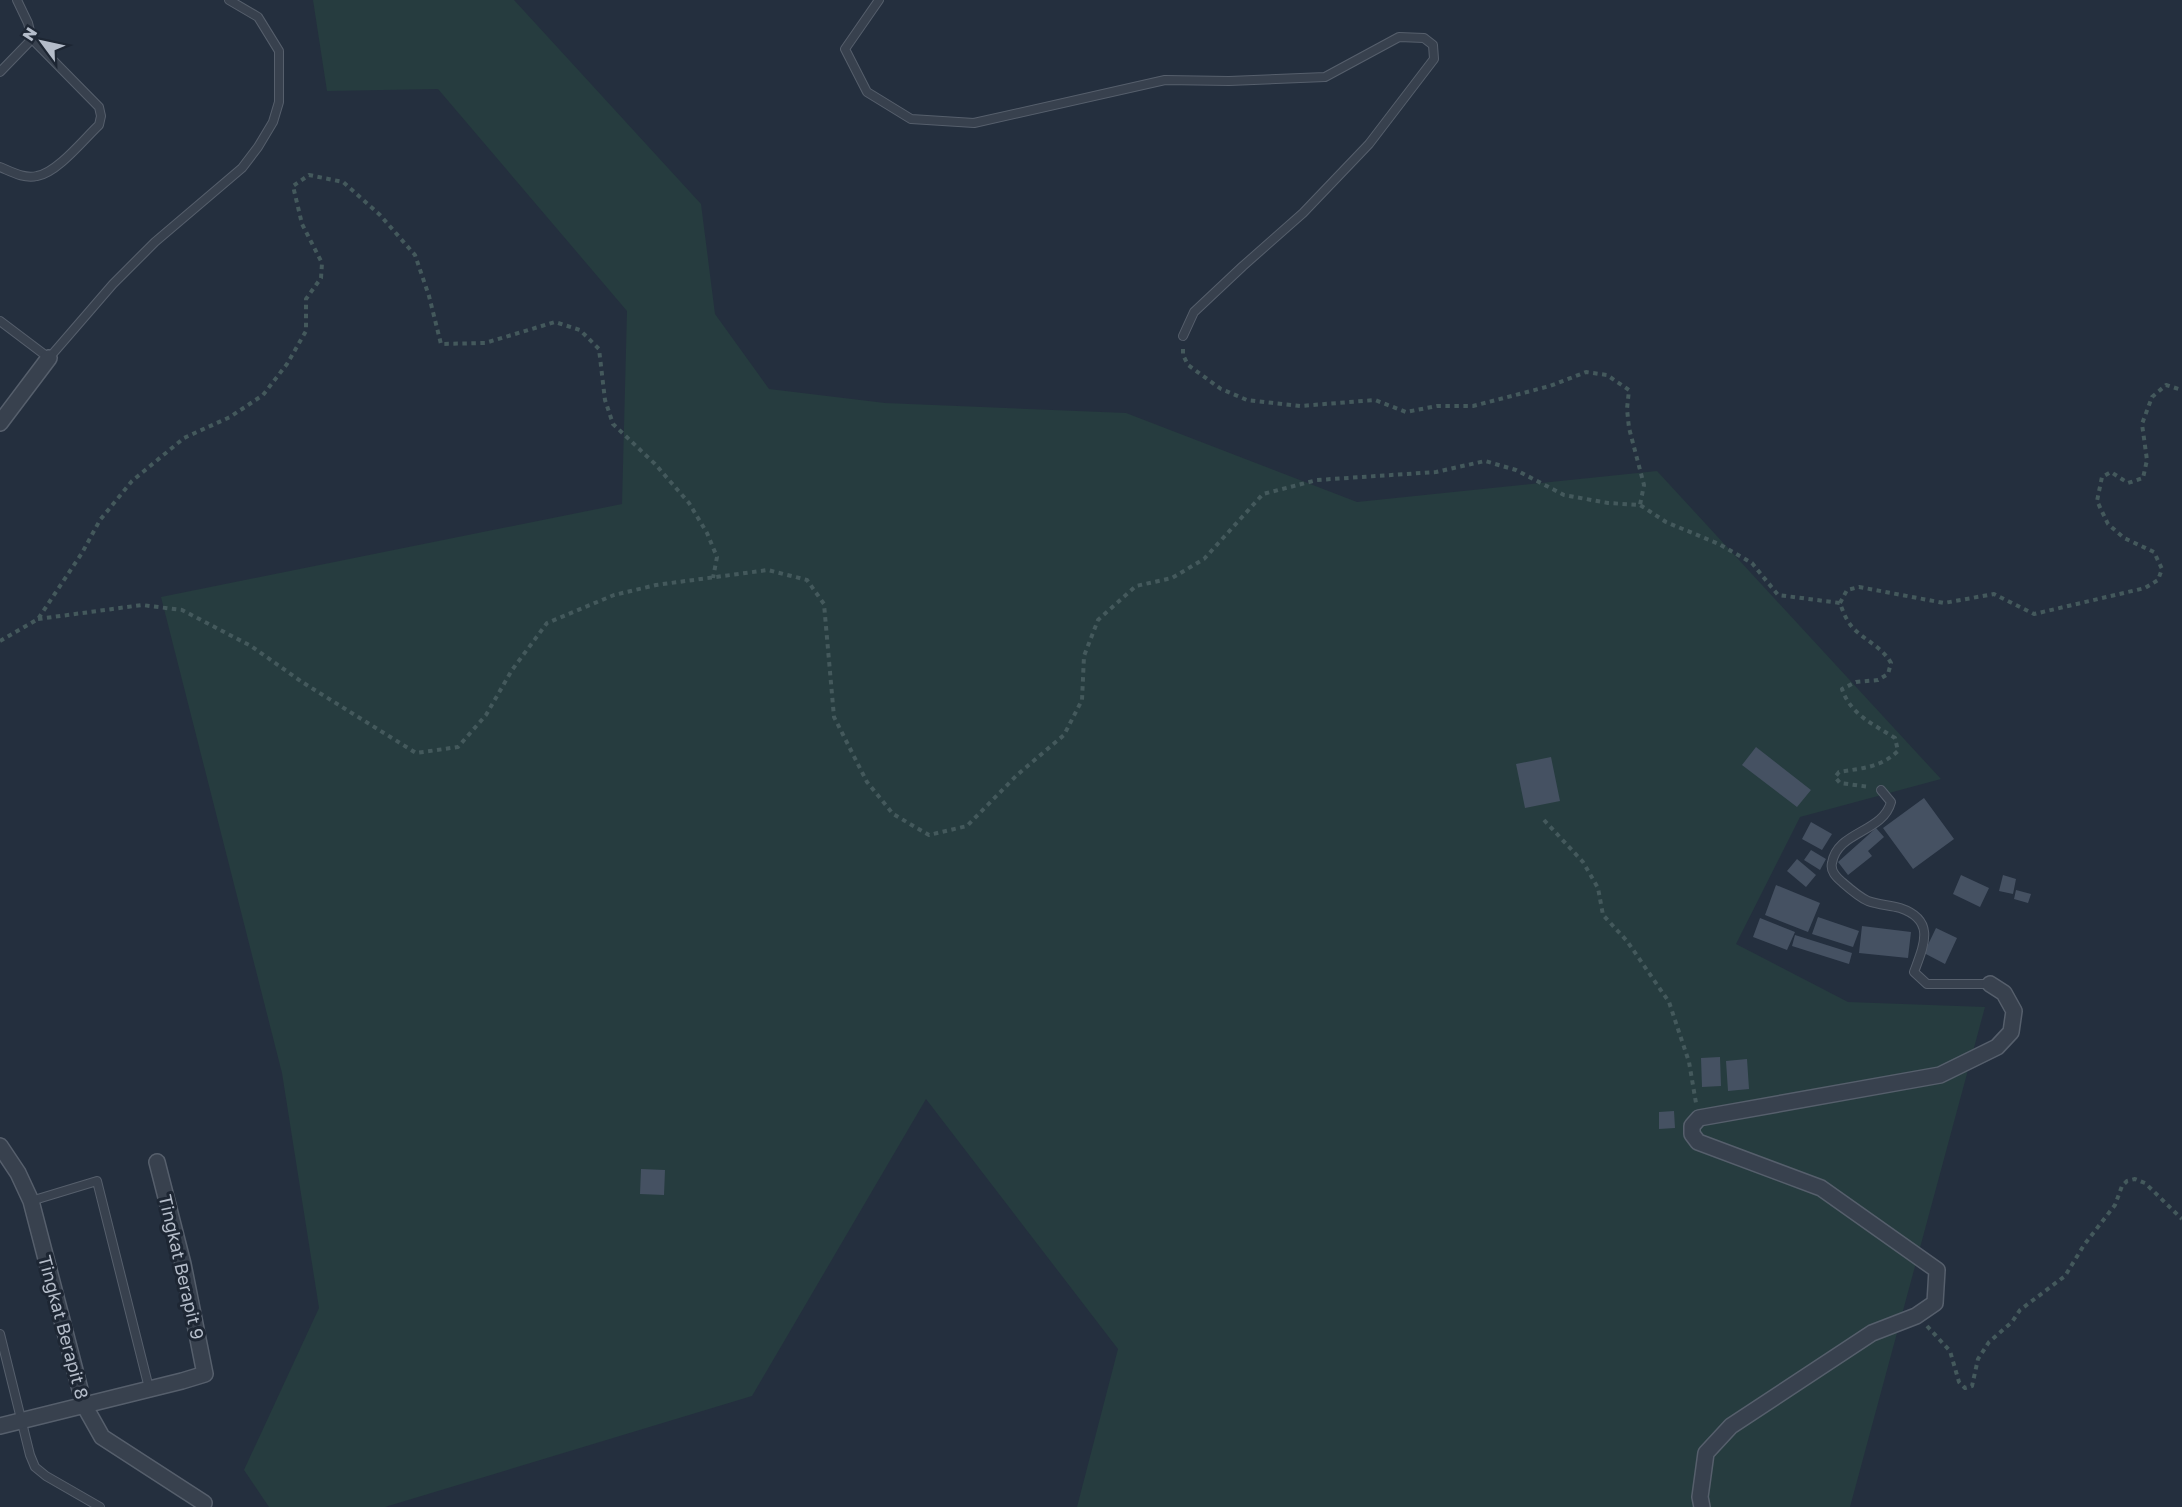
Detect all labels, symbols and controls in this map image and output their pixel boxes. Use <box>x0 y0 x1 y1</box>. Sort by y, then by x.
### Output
north arrow <box>12 12 72 72</box>
text: N <box>18 23 41 44</box>
street label: Tingkat Berapit 9 <box>155 1193 209 1341</box>
street label: Tingkat Berapit 8 <box>34 1253 94 1401</box>

